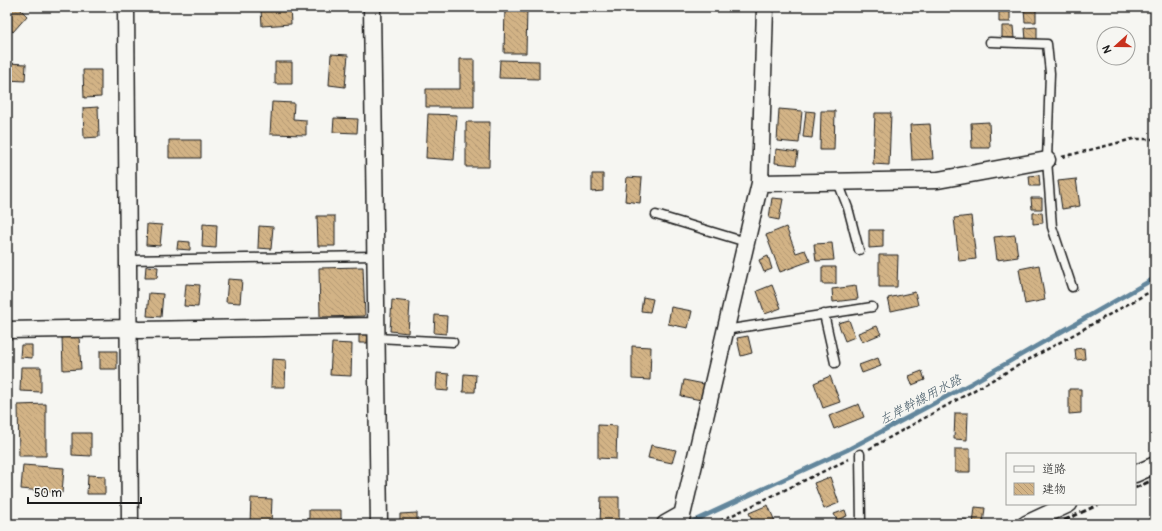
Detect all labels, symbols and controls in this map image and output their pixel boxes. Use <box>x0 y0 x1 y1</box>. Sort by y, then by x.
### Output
north arrow <box>1096 26 1136 66</box>
text: N <box>1100 43 1115 55</box>
water label: 左岸幹線用水路 <box>877 371 965 428</box>
legend <box>1006 453 1136 505</box>
text: 道路 <box>1042 462 1066 477</box>
scale bar <box>28 479 141 505</box>
text: 建物 <box>1042 482 1066 497</box>
text: 50 m <box>34 486 62 501</box>

